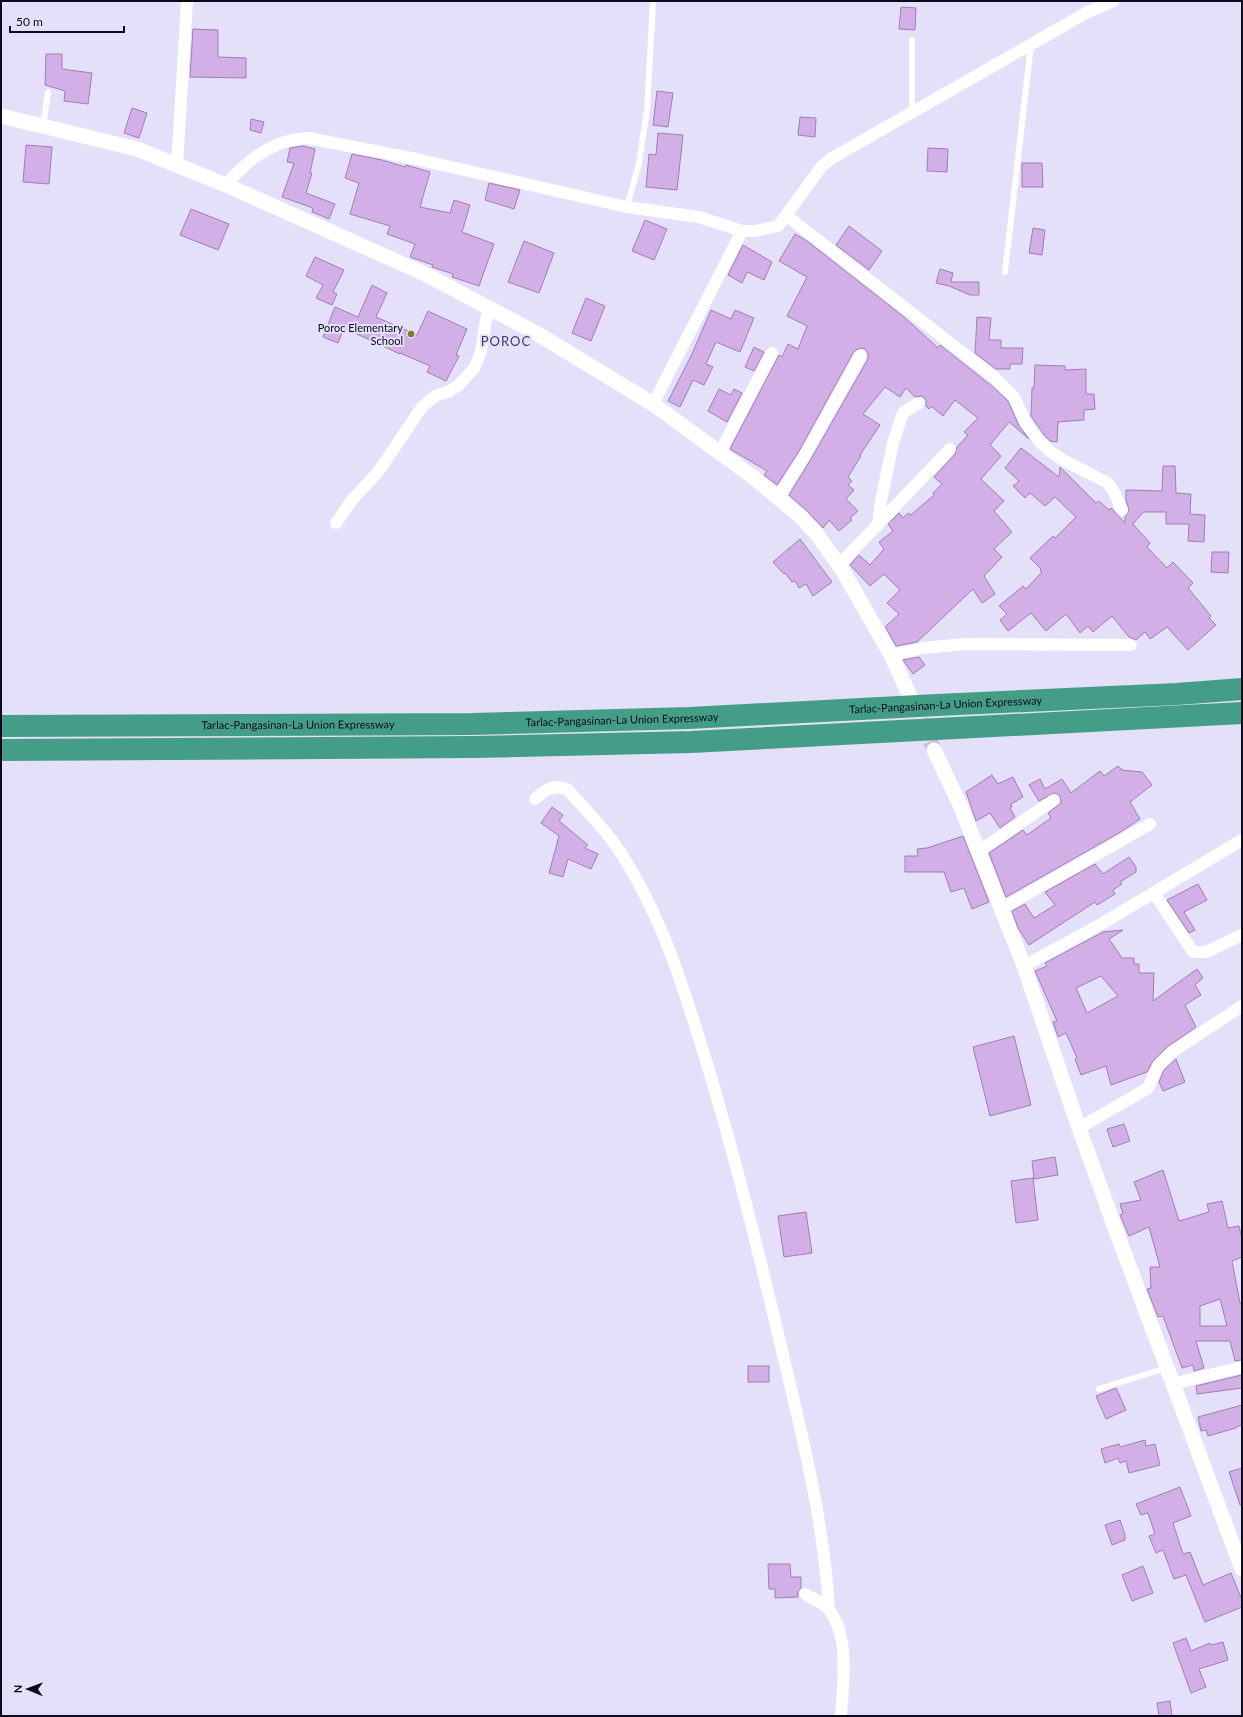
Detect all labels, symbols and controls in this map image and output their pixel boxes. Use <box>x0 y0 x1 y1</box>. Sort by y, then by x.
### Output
scale bar <box>10 8 124 34</box>
text: 50 m <box>16 14 43 29</box>
place label: Poroc Elementary School <box>318 321 403 347</box>
marker: Poroc Elementary School <box>406 329 416 339</box>
district label: POROC <box>481 333 531 349</box>
street label: Tarlac-Pangasinan-La Union Expressway <box>849 693 1043 716</box>
street label: Tarlac-Pangasinan-La Union Expressway <box>525 709 719 729</box>
street label: Tarlac-Pangasinan-La Union Expressway <box>201 717 395 731</box>
north arrow <box>8 1669 48 1709</box>
text: N <box>11 1684 24 1693</box>

